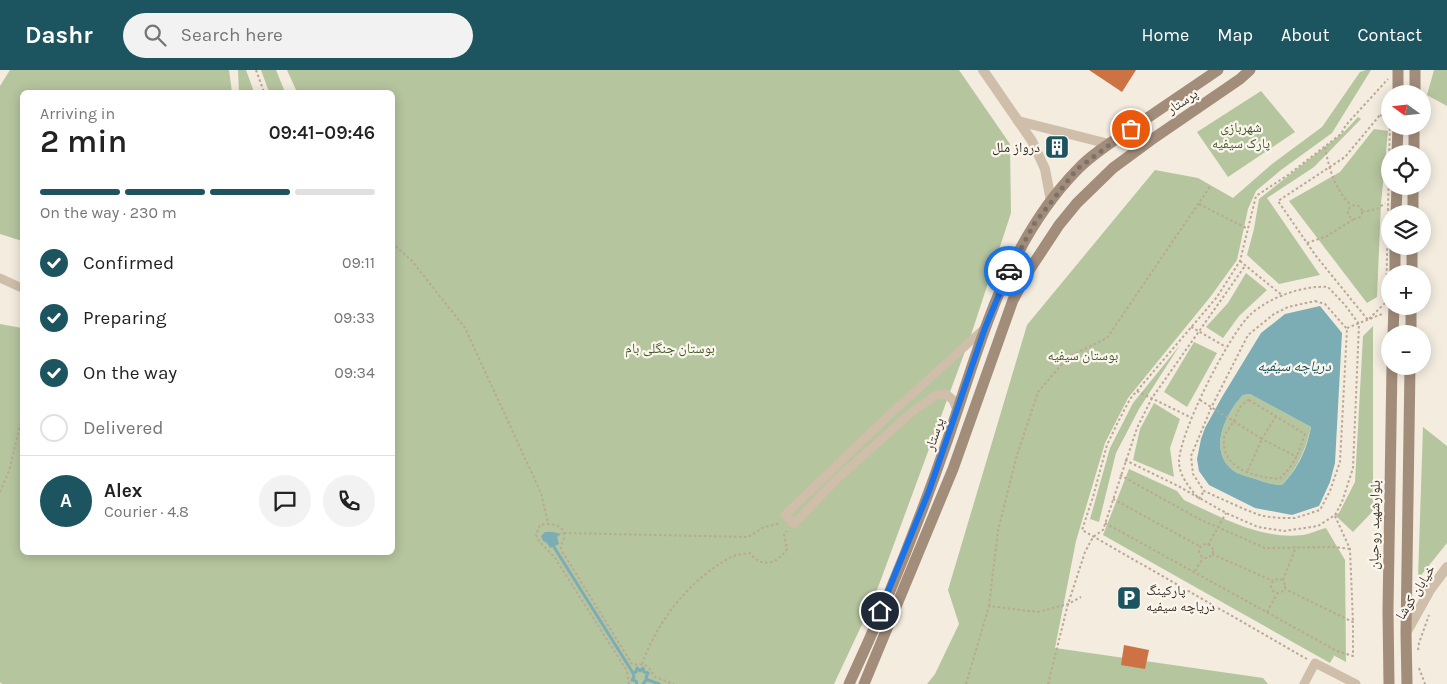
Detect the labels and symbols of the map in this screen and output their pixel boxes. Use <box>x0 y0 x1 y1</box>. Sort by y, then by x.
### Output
street label: پرستار <box>1163 85 1201 119</box>
north arrow <box>1381 85 1431 135</box>
pin <box>1110 108 1152 150</box>
park label: شهربازی پارک سیفیه <box>1212 119 1270 152</box>
building icon: درواز ملل <box>1044 134 1070 160</box>
place label: درواز ملل <box>992 139 1040 156</box>
courier <box>984 246 1034 296</box>
park label: بوستان جنگلی بام <box>625 340 715 358</box>
park label: بوستان سیفیه <box>1048 347 1119 364</box>
water label: دریاچه سیفیه <box>1257 357 1332 375</box>
street label: پرستار <box>921 415 948 454</box>
street label: بلوارشهید روحیان <box>1365 480 1384 570</box>
street label: خیابان کوشا <box>1392 562 1439 623</box>
place label: پارکینگ دریاچه سیفیه <box>1146 582 1215 615</box>
parking icon: پارکینگ دریاچه سیفیه <box>1116 585 1142 611</box>
pin <box>859 590 901 632</box>

